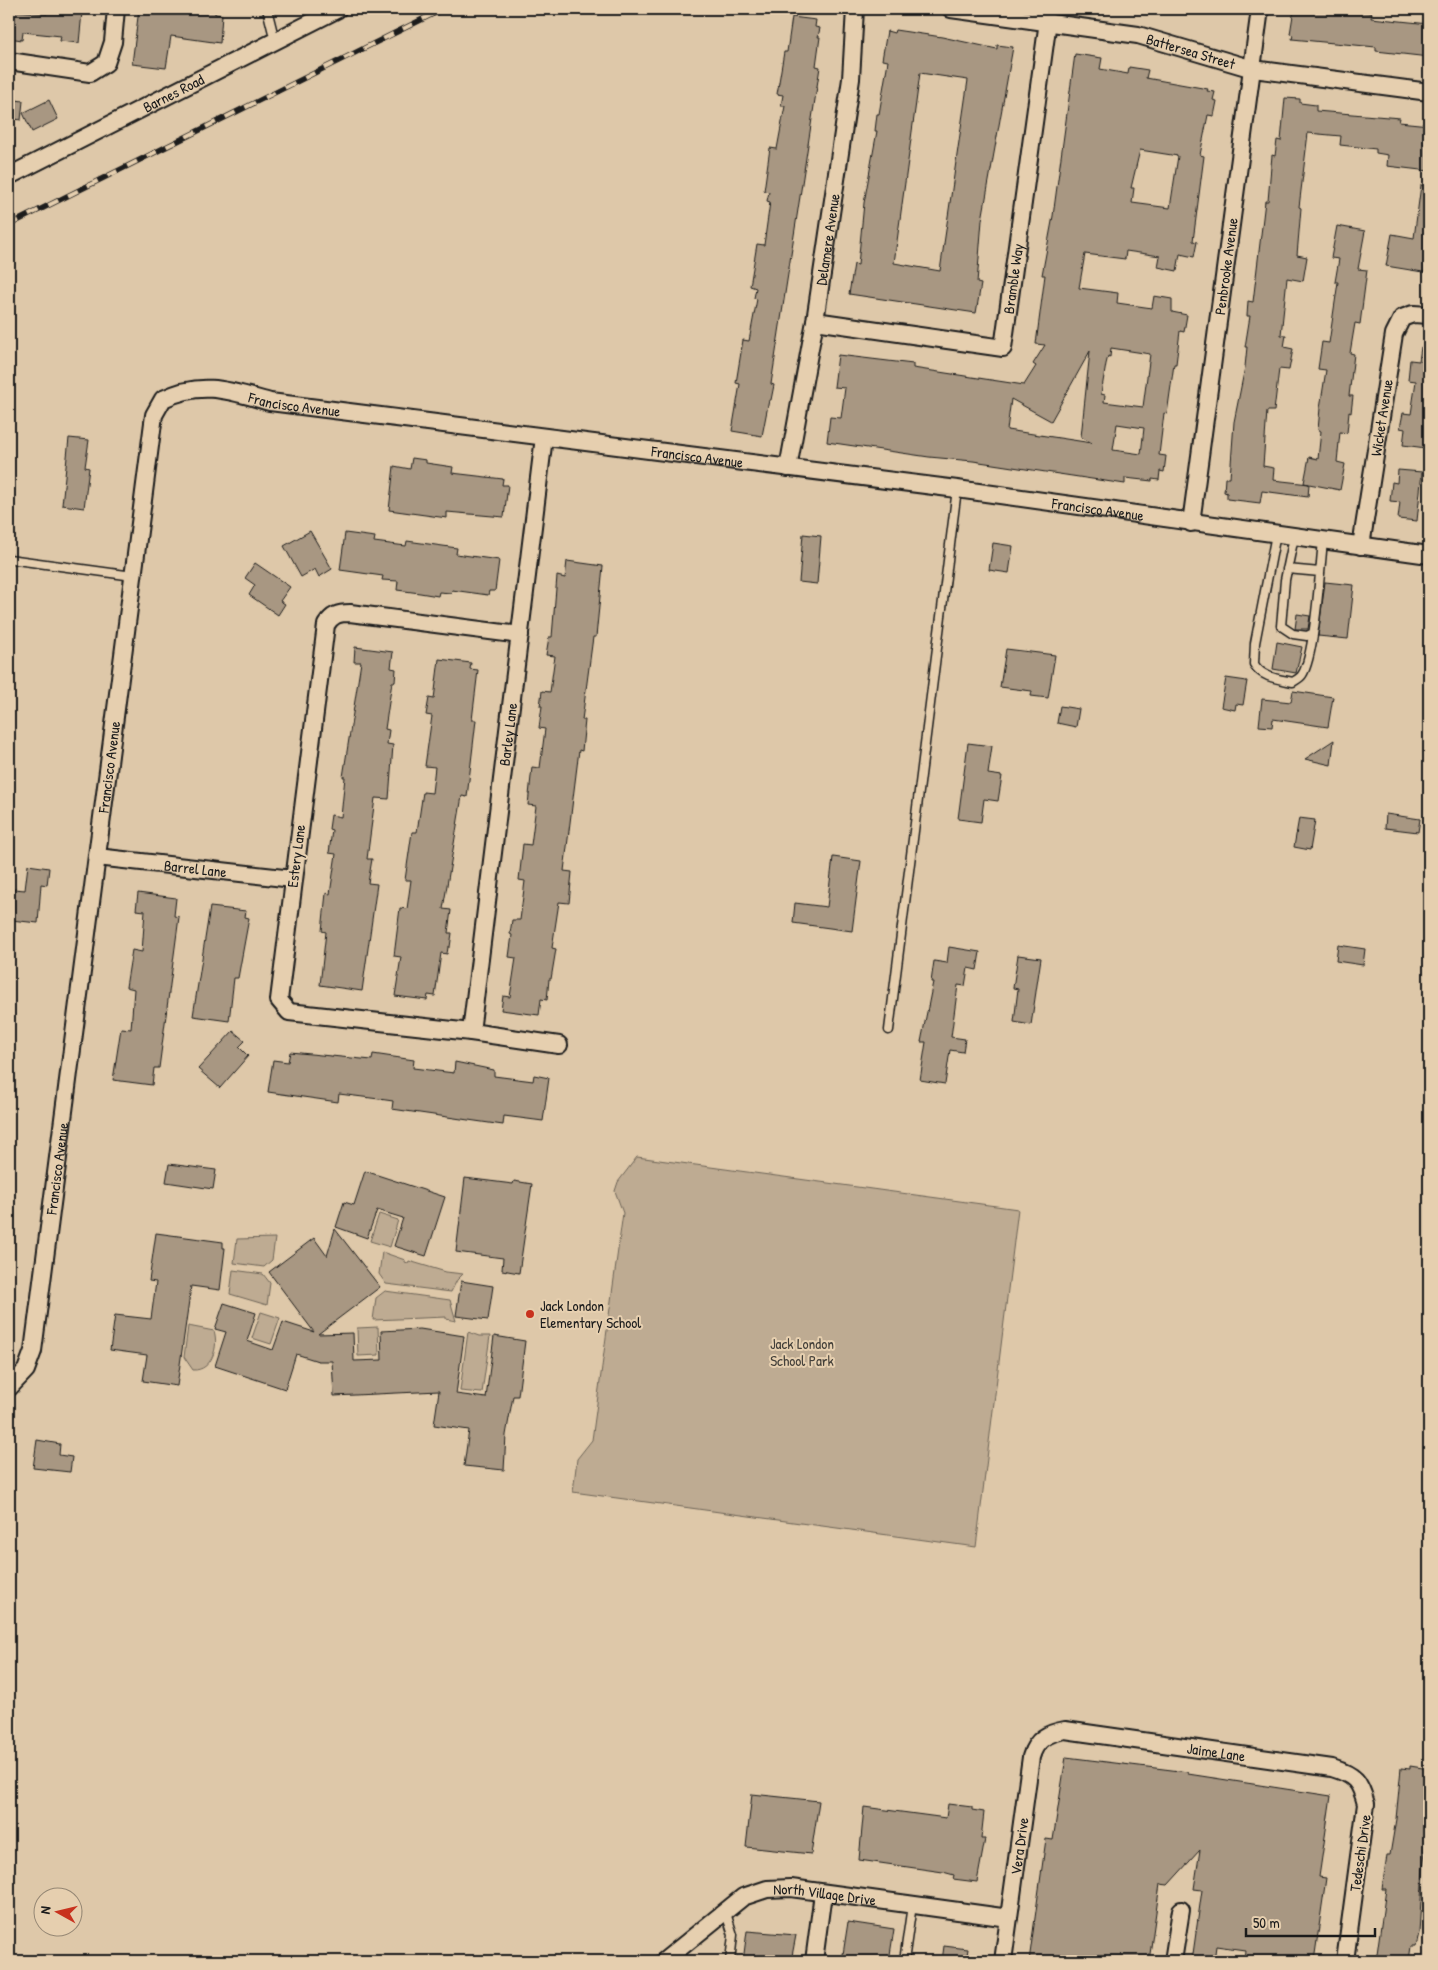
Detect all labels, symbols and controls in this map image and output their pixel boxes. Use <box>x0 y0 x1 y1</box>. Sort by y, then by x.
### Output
street label: Battersea Street <box>1144 28 1239 74</box>
street label: Barnes Road <box>139 68 207 117</box>
street label: Delamere Avenue <box>810 192 844 287</box>
street label: Penbrooke Avenue <box>1209 216 1242 316</box>
street label: Bramble Way <box>997 242 1028 315</box>
street label: Wicket Avenue <box>1365 378 1397 457</box>
street label: Francisco Avenue <box>245 386 342 421</box>
street label: Francisco Avenue <box>649 440 745 472</box>
street label: Francisco Avenue <box>1050 492 1145 526</box>
street label: Barley Lane <box>493 702 522 767</box>
street label: Francisco Avenue <box>92 720 125 815</box>
street label: Estery Lane <box>282 823 310 889</box>
street label: Barrel Lane <box>163 854 228 882</box>
street label: Francisco Avenue <box>40 1121 73 1217</box>
place label: Jack London Elementary School <box>540 1295 641 1333</box>
marker: Jack London Elementary School <box>524 1308 536 1320</box>
park label: Jack London School Park <box>770 1333 834 1371</box>
street label: Jaime Lane <box>1186 1737 1247 1766</box>
street label: Tedeschi Drive <box>1344 1813 1376 1893</box>
street label: Vera Drive <box>1004 1816 1033 1876</box>
street label: North Village Drive <box>773 1877 877 1910</box>
north arrow <box>32 1888 82 1938</box>
text: N <box>35 1905 55 1915</box>
scale bar <box>1246 1905 1374 1937</box>
text: 50 m <box>1253 1912 1280 1933</box>

